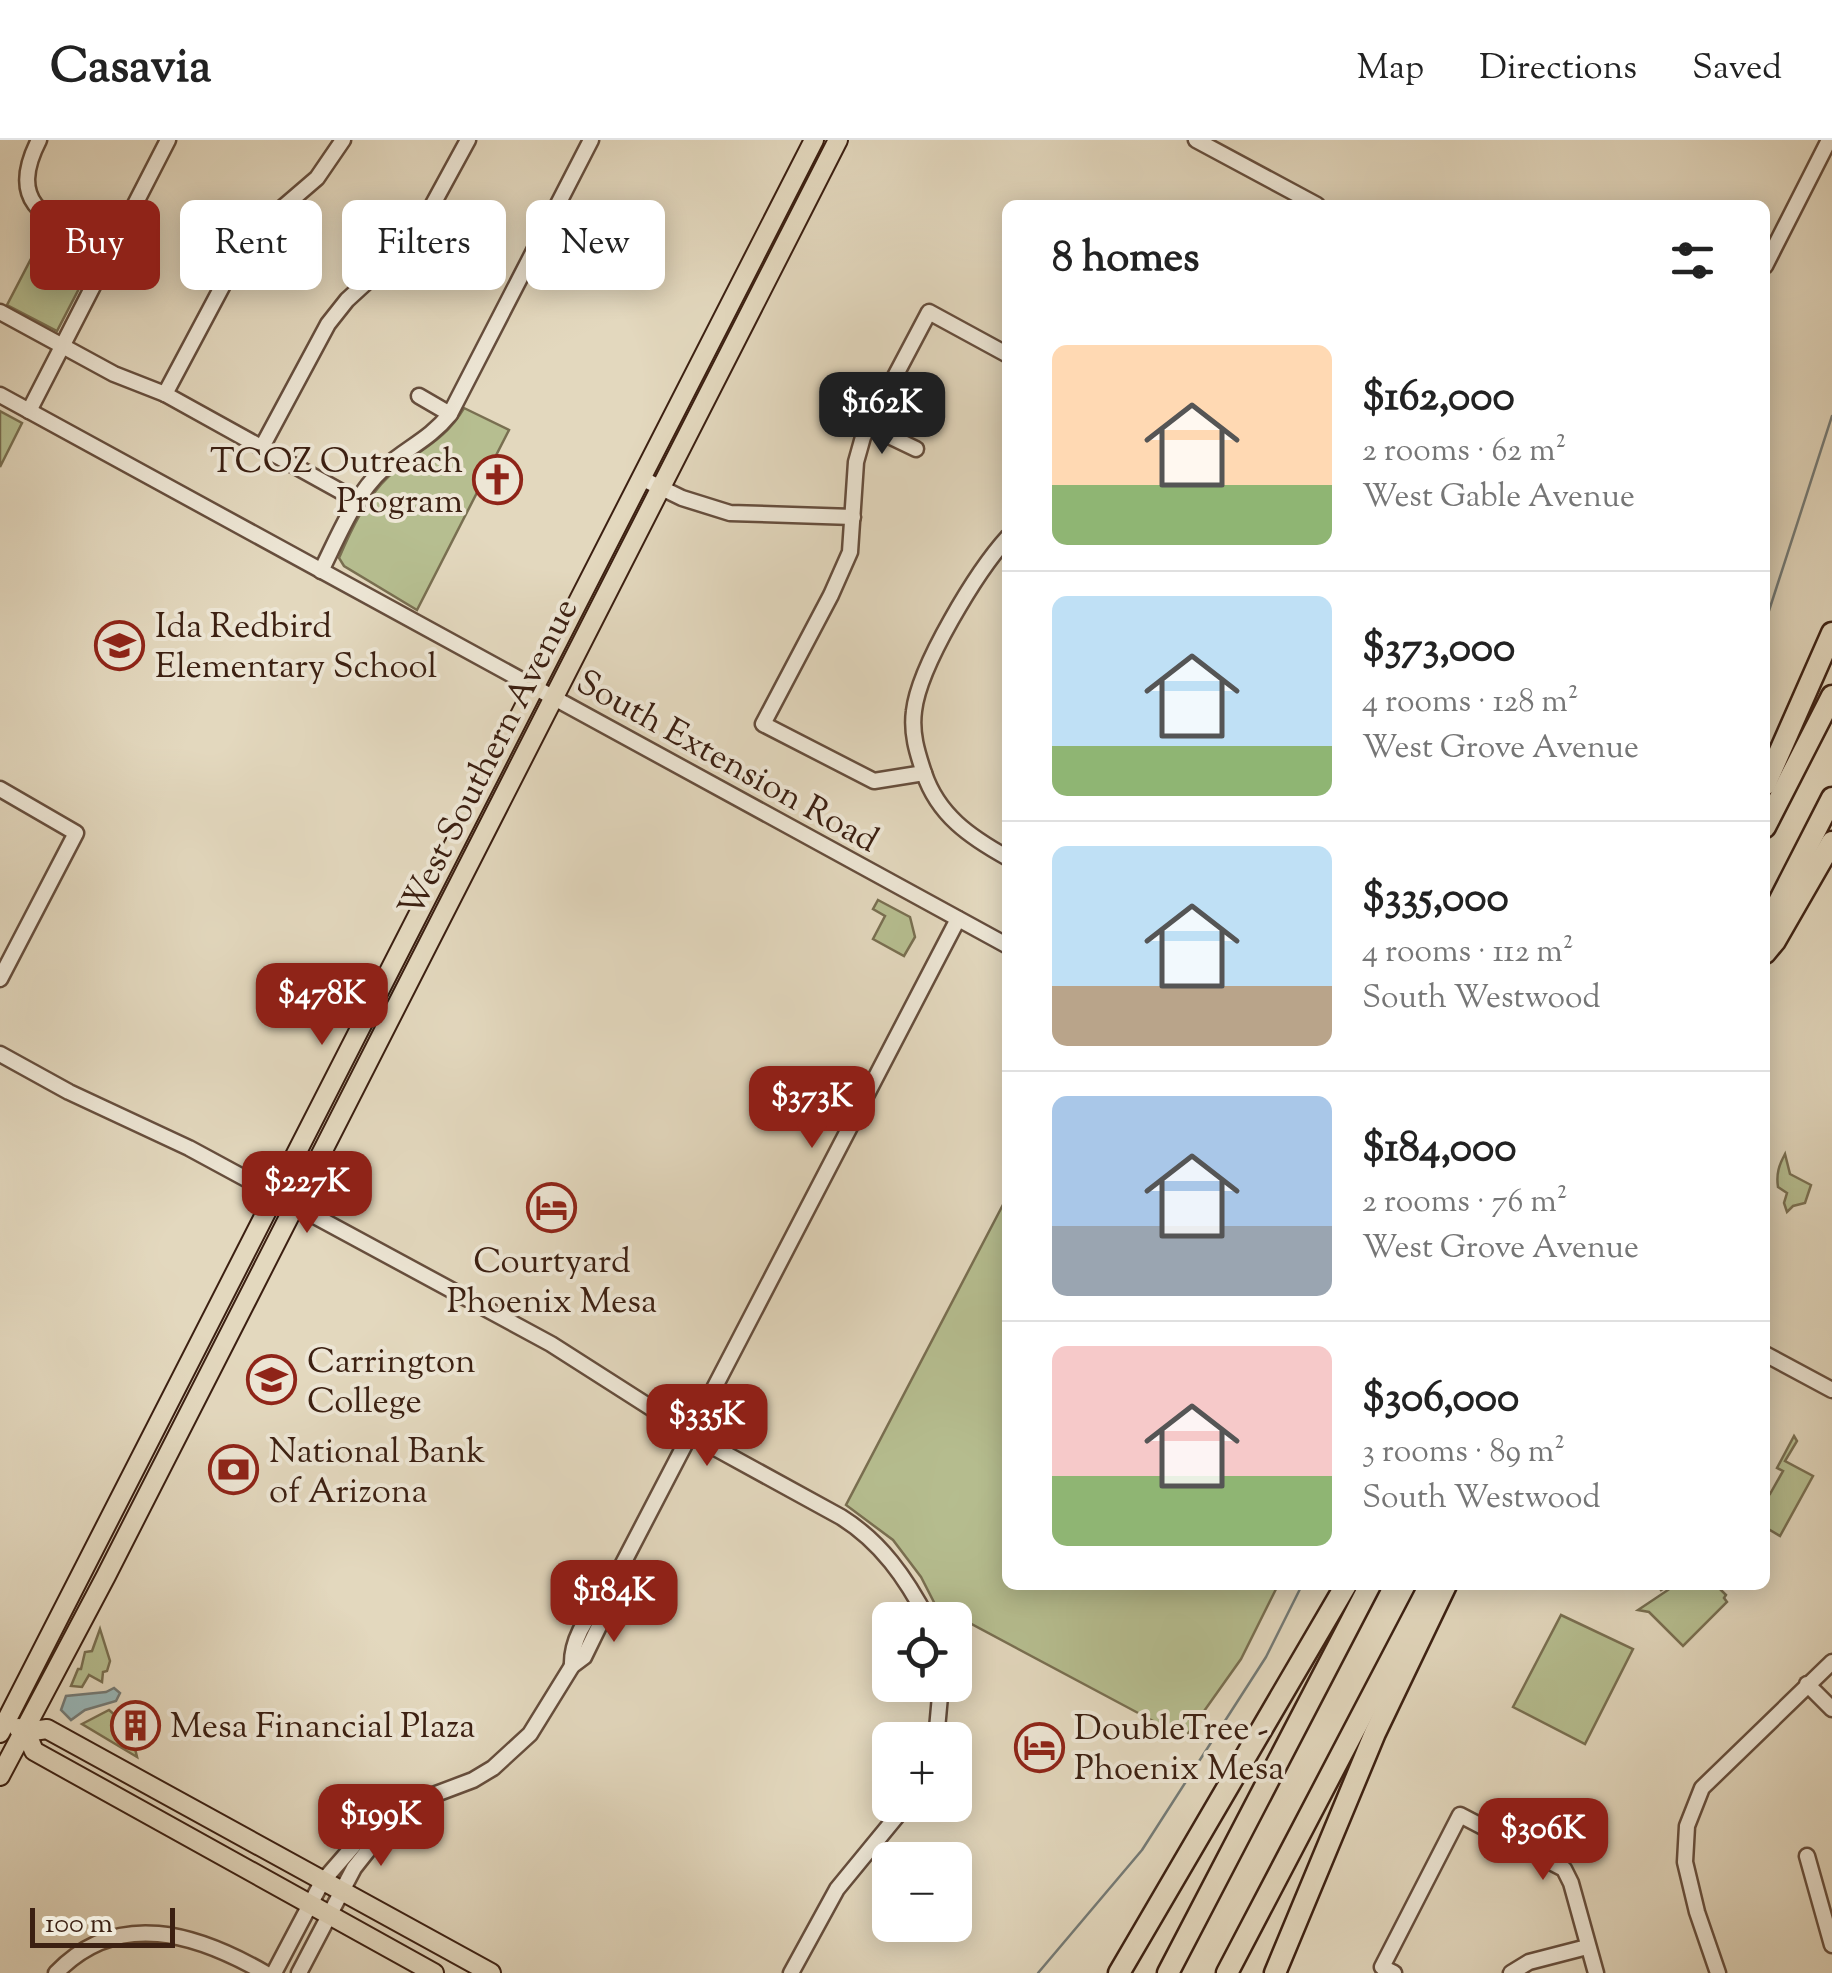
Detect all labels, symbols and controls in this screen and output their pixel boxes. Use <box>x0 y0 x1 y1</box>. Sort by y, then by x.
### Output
text: Casavia <box>50 35 211 104</box>
text: Map <box>1357 44 1424 95</box>
text: Directions <box>1479 44 1637 95</box>
text: Saved <box>1692 44 1782 95</box>
chip: Buy <box>30 200 160 290</box>
chip: Rent <box>180 200 322 290</box>
chip: Filters <box>342 200 506 290</box>
chip: New <box>526 200 665 290</box>
text: 8 homes <box>1052 230 1200 290</box>
icon: filters <box>1665 233 1720 288</box>
text: $162,000 <box>1362 369 1515 429</box>
pin: $162K <box>812 372 952 457</box>
text: $162K <box>841 381 923 427</box>
icon: home <box>1132 385 1252 505</box>
text: 2 rooms · 62 m² <box>1362 429 1566 475</box>
place label: TCOZ Outreach Program <box>210 438 463 529</box>
church icon: TCOZ Outreach Program <box>472 454 524 506</box>
text: West Gable Avenue <box>1362 475 1635 521</box>
street label: West Southern Avenue <box>388 590 593 927</box>
place label: Ida Redbird Elementary School <box>155 603 438 694</box>
school or university icon: Ida Redbird Elementary School <box>94 619 146 671</box>
text: $373,000 <box>1362 620 1515 680</box>
icon: home <box>1132 636 1252 756</box>
street label: South Extension Road <box>566 659 887 868</box>
text: 4 rooms · 128 m² <box>1362 680 1579 726</box>
text: West Grove Avenue <box>1362 726 1639 772</box>
text: $335,000 <box>1362 870 1509 930</box>
icon: home <box>1132 886 1252 1006</box>
text: 4 rooms · 112 m² <box>1362 930 1574 976</box>
pin: $478K <box>252 963 392 1048</box>
text: $478K <box>278 972 366 1018</box>
text: South Westwood <box>1362 976 1601 1022</box>
pin: $373K <box>742 1066 882 1151</box>
text: $373K <box>771 1075 853 1121</box>
text: $184,000 <box>1362 1120 1516 1180</box>
icon: home <box>1132 1136 1252 1256</box>
pin: $227K <box>237 1151 377 1236</box>
text: $227K <box>264 1160 350 1206</box>
text: 2 rooms · 76 m² <box>1362 1180 1568 1226</box>
hotel icon: Courtyard Phoenix Mesa <box>526 1182 578 1234</box>
text: West Grove Avenue <box>1362 1226 1639 1272</box>
place label: Courtyard Phoenix Mesa <box>447 1238 657 1329</box>
place label: Carrington College <box>307 1338 476 1429</box>
school or university icon: Carrington College <box>246 1354 298 1406</box>
text: $306,000 <box>1362 1370 1519 1430</box>
pin: $335K <box>637 1384 777 1469</box>
icon: home <box>1132 1386 1252 1506</box>
text: $335K <box>668 1393 746 1439</box>
place label: National Bank of Arizona <box>269 1428 485 1519</box>
text: 3 rooms · 89 m² <box>1362 1430 1565 1476</box>
bank icon: National Bank of Arizona <box>208 1444 260 1496</box>
text: South Westwood <box>1362 1476 1601 1522</box>
pin: $184K <box>544 1560 684 1645</box>
text: $184K <box>573 1569 655 1615</box>
map controls <box>872 1602 972 1942</box>
button: locate <box>872 1602 972 1702</box>
building icon: Mesa Financial Plaza <box>109 1699 161 1751</box>
place label: Mesa Financial Plaza <box>170 1703 475 1754</box>
place label: DoubleTree - Phoenix Mesa <box>1074 1705 1285 1796</box>
hotel icon: DoubleTree - Phoenix Mesa <box>1013 1721 1065 1773</box>
button: + <box>872 1722 972 1822</box>
pin: $199K <box>311 1784 451 1869</box>
text: $199K <box>340 1793 422 1839</box>
pin: $306K <box>1473 1798 1613 1883</box>
text: $306K <box>1500 1807 1586 1853</box>
button: − <box>872 1842 972 1942</box>
scale bar <box>30 1903 175 1948</box>
text: 100 m <box>45 1905 113 1945</box>

